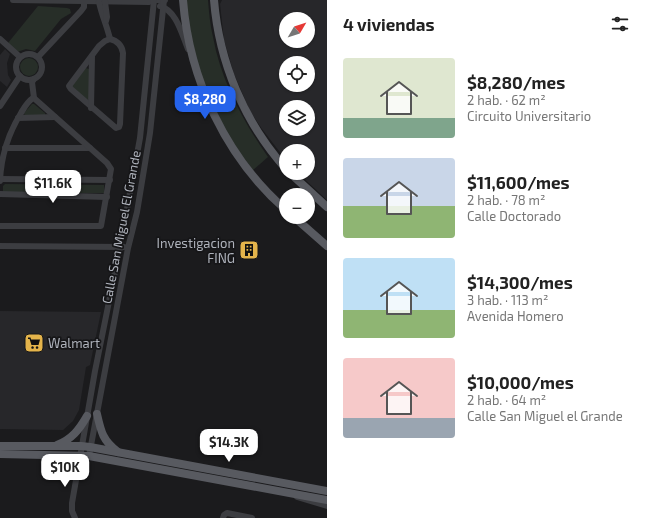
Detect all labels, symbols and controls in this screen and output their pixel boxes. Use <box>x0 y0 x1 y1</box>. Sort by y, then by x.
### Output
north arrow <box>279 12 315 48</box>
map controls <box>279 12 315 224</box>
icon: filters <box>609 13 631 35</box>
text: 4 viviendas <box>343 14 434 34</box>
button: locate <box>279 56 315 92</box>
text: $8,280/mes <box>467 72 565 92</box>
icon: home <box>375 74 423 122</box>
pin: $8,280 <box>172 86 238 120</box>
text: $8,280 <box>184 91 226 107</box>
text: 2 hab. · 62 m² <box>467 92 546 108</box>
button: layers <box>279 100 315 136</box>
text: Circuito Universitario <box>467 108 591 124</box>
button: + <box>279 144 315 180</box>
street label: Calle San Miguel El Grande <box>98 149 144 305</box>
pin: $11.6K <box>20 170 86 204</box>
text: $11,600/mes <box>467 172 570 192</box>
icon: home <box>375 174 423 222</box>
text: $11.6K <box>34 175 72 191</box>
button: − <box>279 188 315 224</box>
text: 2 hab. · 78 m² <box>467 192 545 208</box>
text: Calle Doctorado <box>467 208 561 224</box>
place label: Investigacion FING <box>157 235 235 266</box>
building icon: Investigacion FING <box>238 239 260 261</box>
text: $14,300/mes <box>467 272 573 292</box>
icon: home <box>375 274 423 322</box>
text: 3 hab. · 113 m² <box>467 292 548 308</box>
text: Avenida Homero <box>467 308 564 324</box>
supermarket icon: Walmart <box>23 332 45 354</box>
place label: Walmart <box>48 335 100 351</box>
text: $10,000/mes <box>467 372 574 392</box>
icon: home <box>375 374 423 422</box>
text: 2 hab. · 64 m² <box>467 392 546 408</box>
text: Calle San Miguel el Grande <box>467 408 623 424</box>
pin: $14.3K <box>196 429 262 463</box>
text: $14.3K <box>209 434 249 450</box>
pin: $10K <box>41 454 89 488</box>
text: $10K <box>50 459 80 475</box>

